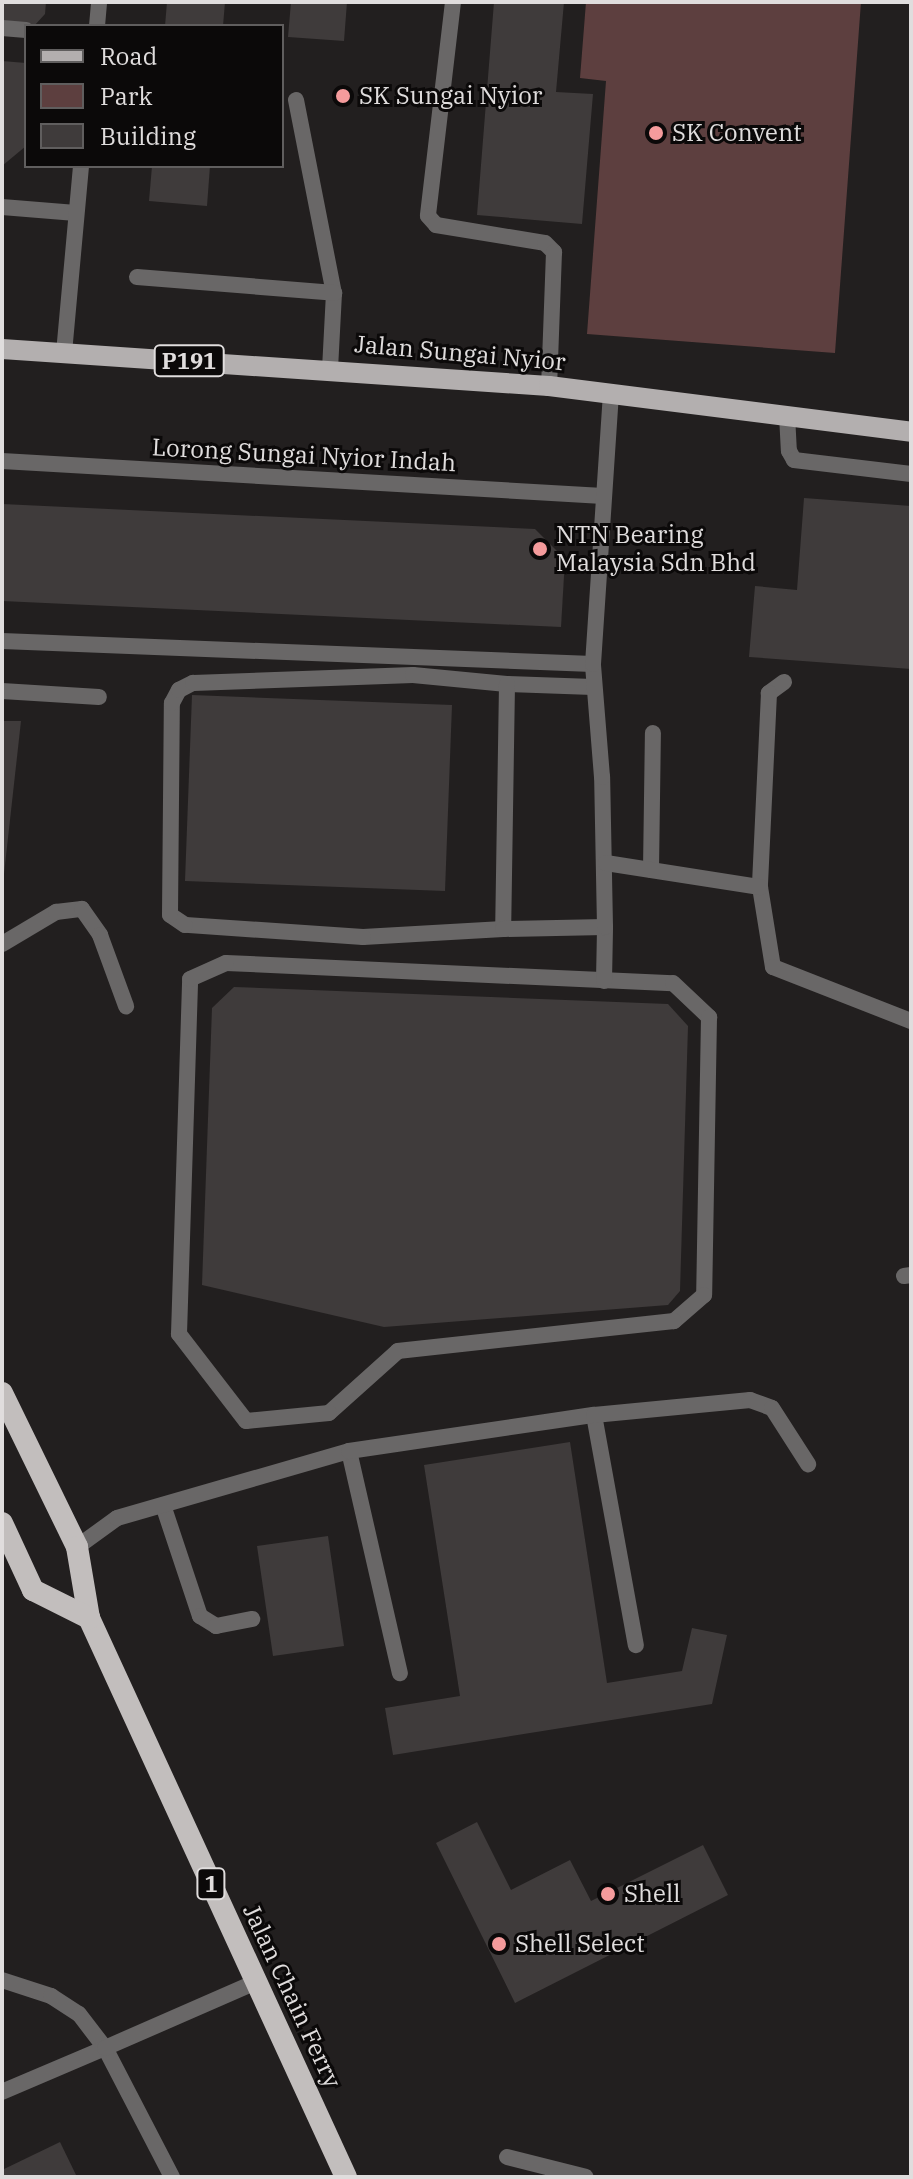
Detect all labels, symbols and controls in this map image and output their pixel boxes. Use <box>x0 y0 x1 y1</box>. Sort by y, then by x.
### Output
legend <box>24 24 284 168</box>
text: Road <box>100 40 157 72</box>
text: Park <box>100 80 152 112</box>
place label: SK Sungai Nyior <box>359 82 542 110</box>
marker: SK Sungai Nyior <box>334 87 352 105</box>
place label: SK Convent <box>672 119 802 147</box>
text: Building <box>100 120 196 152</box>
marker: SK Convent <box>647 124 665 142</box>
street label: Jalan Sungai Nyior <box>353 329 567 377</box>
road number: P191 <box>153 343 225 379</box>
street label: Lorong Sungai Nyior Indah <box>151 433 457 477</box>
place label: NTN Bearing Malaysia Sdn Bhd <box>556 521 756 577</box>
marker: NTN Bearing Malaysia Sdn Bhd <box>531 540 549 558</box>
road number: 1 <box>195 1866 227 1902</box>
place label: Shell <box>624 1880 680 1908</box>
marker: Shell <box>599 1885 617 1903</box>
street label: Jalan Chain Ferry <box>237 1900 347 2092</box>
place label: Shell Select <box>515 1930 645 1958</box>
marker: Shell Select <box>490 1935 508 1953</box>

